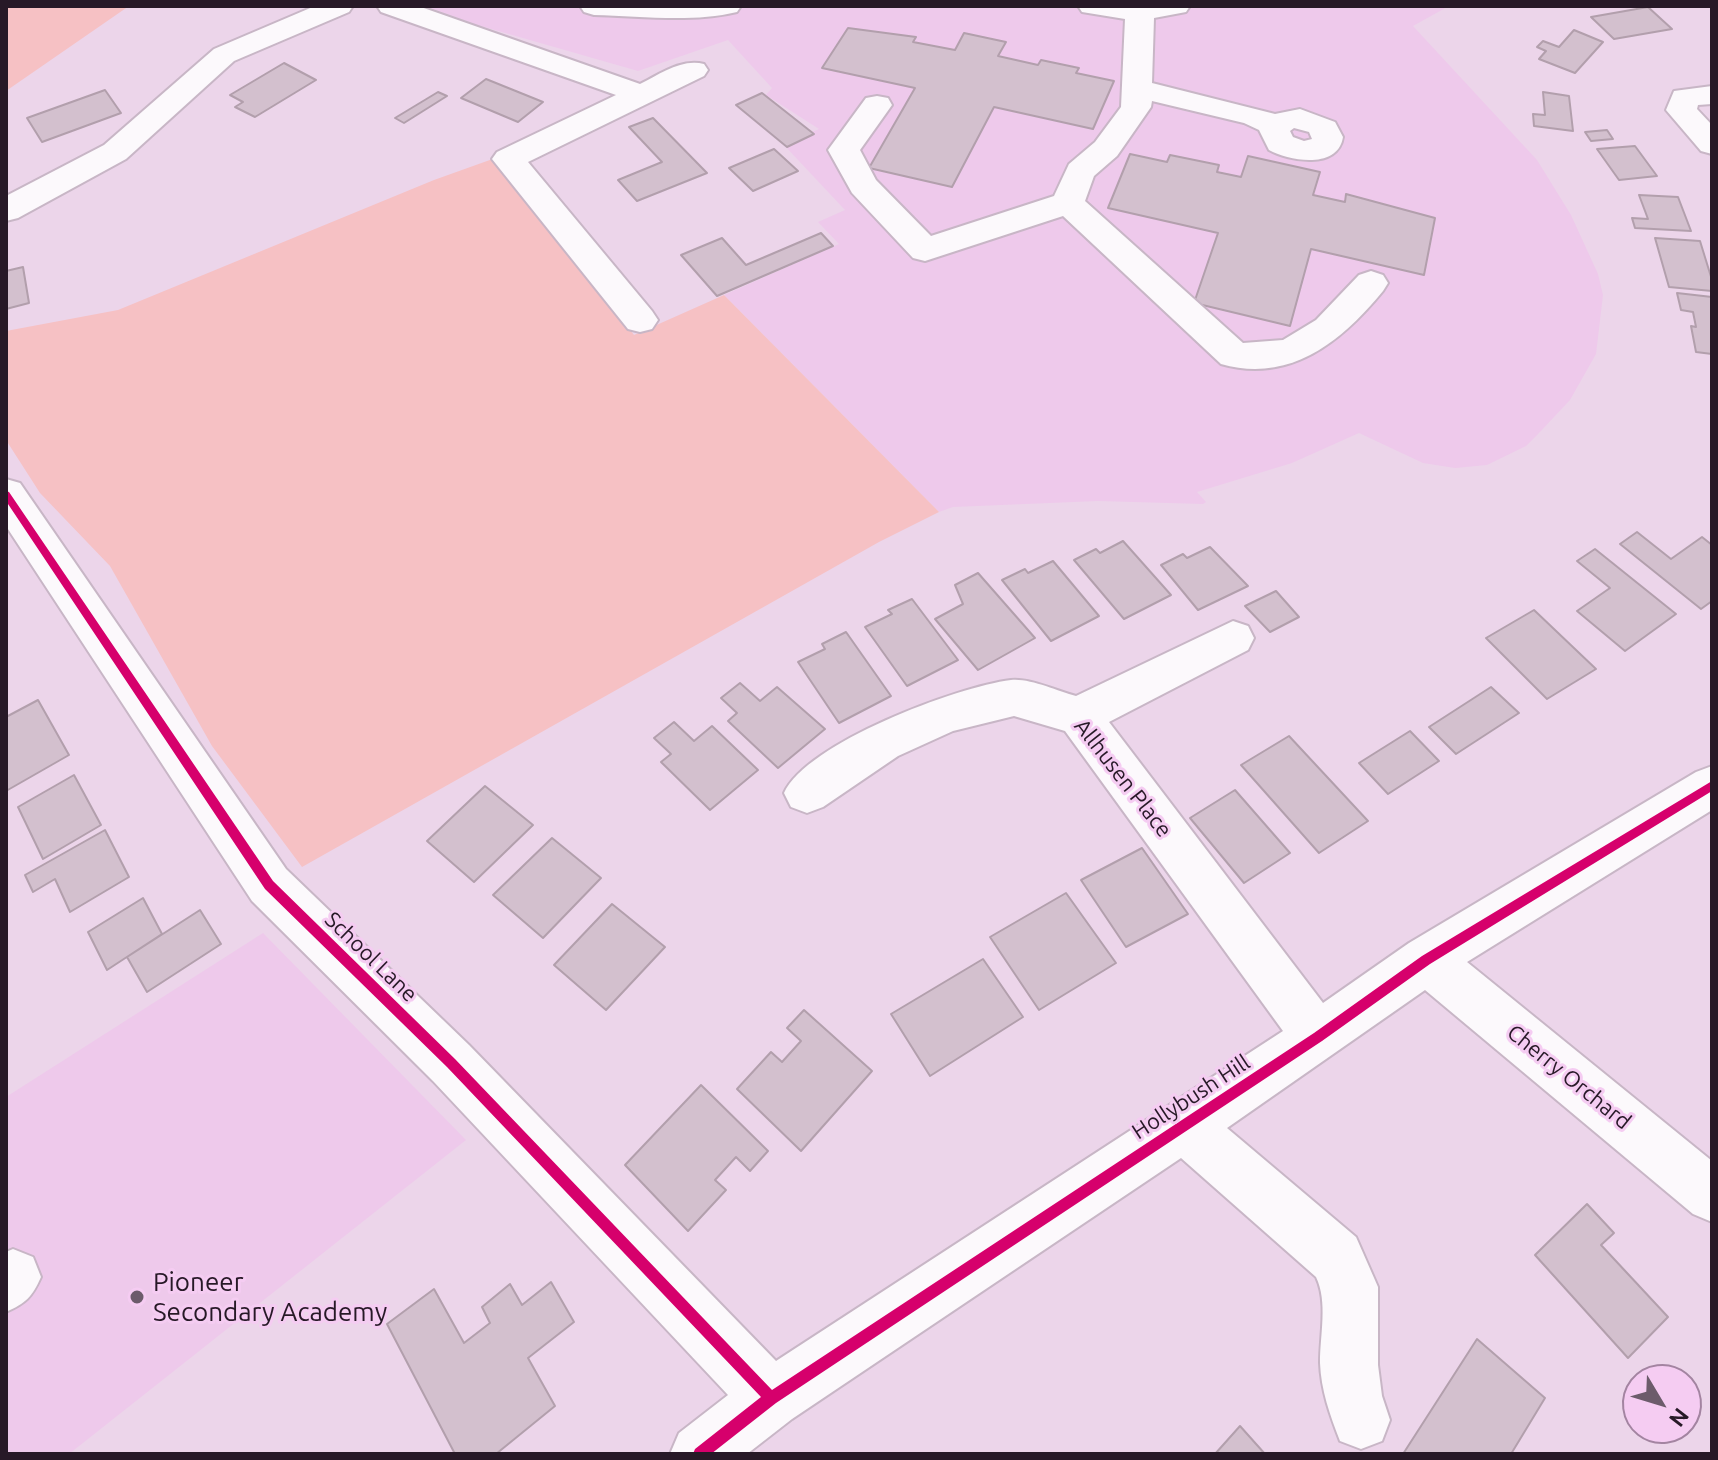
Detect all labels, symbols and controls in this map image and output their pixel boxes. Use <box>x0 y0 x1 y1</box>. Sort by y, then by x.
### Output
street label: Allhusen Place <box>1069 714 1177 842</box>
street label: School Lane <box>319 906 423 1008</box>
street label: Cherry Orchard <box>1502 1019 1636 1135</box>
street label: Hollybush Hill <box>1127 1049 1255 1145</box>
place label: Pioneer Secondary Academy <box>153 1266 387 1328</box>
marker: Pioneer Secondary Academy <box>128 1288 146 1306</box>
north arrow <box>1622 1364 1702 1444</box>
text: N <box>1665 1404 1695 1432</box>

